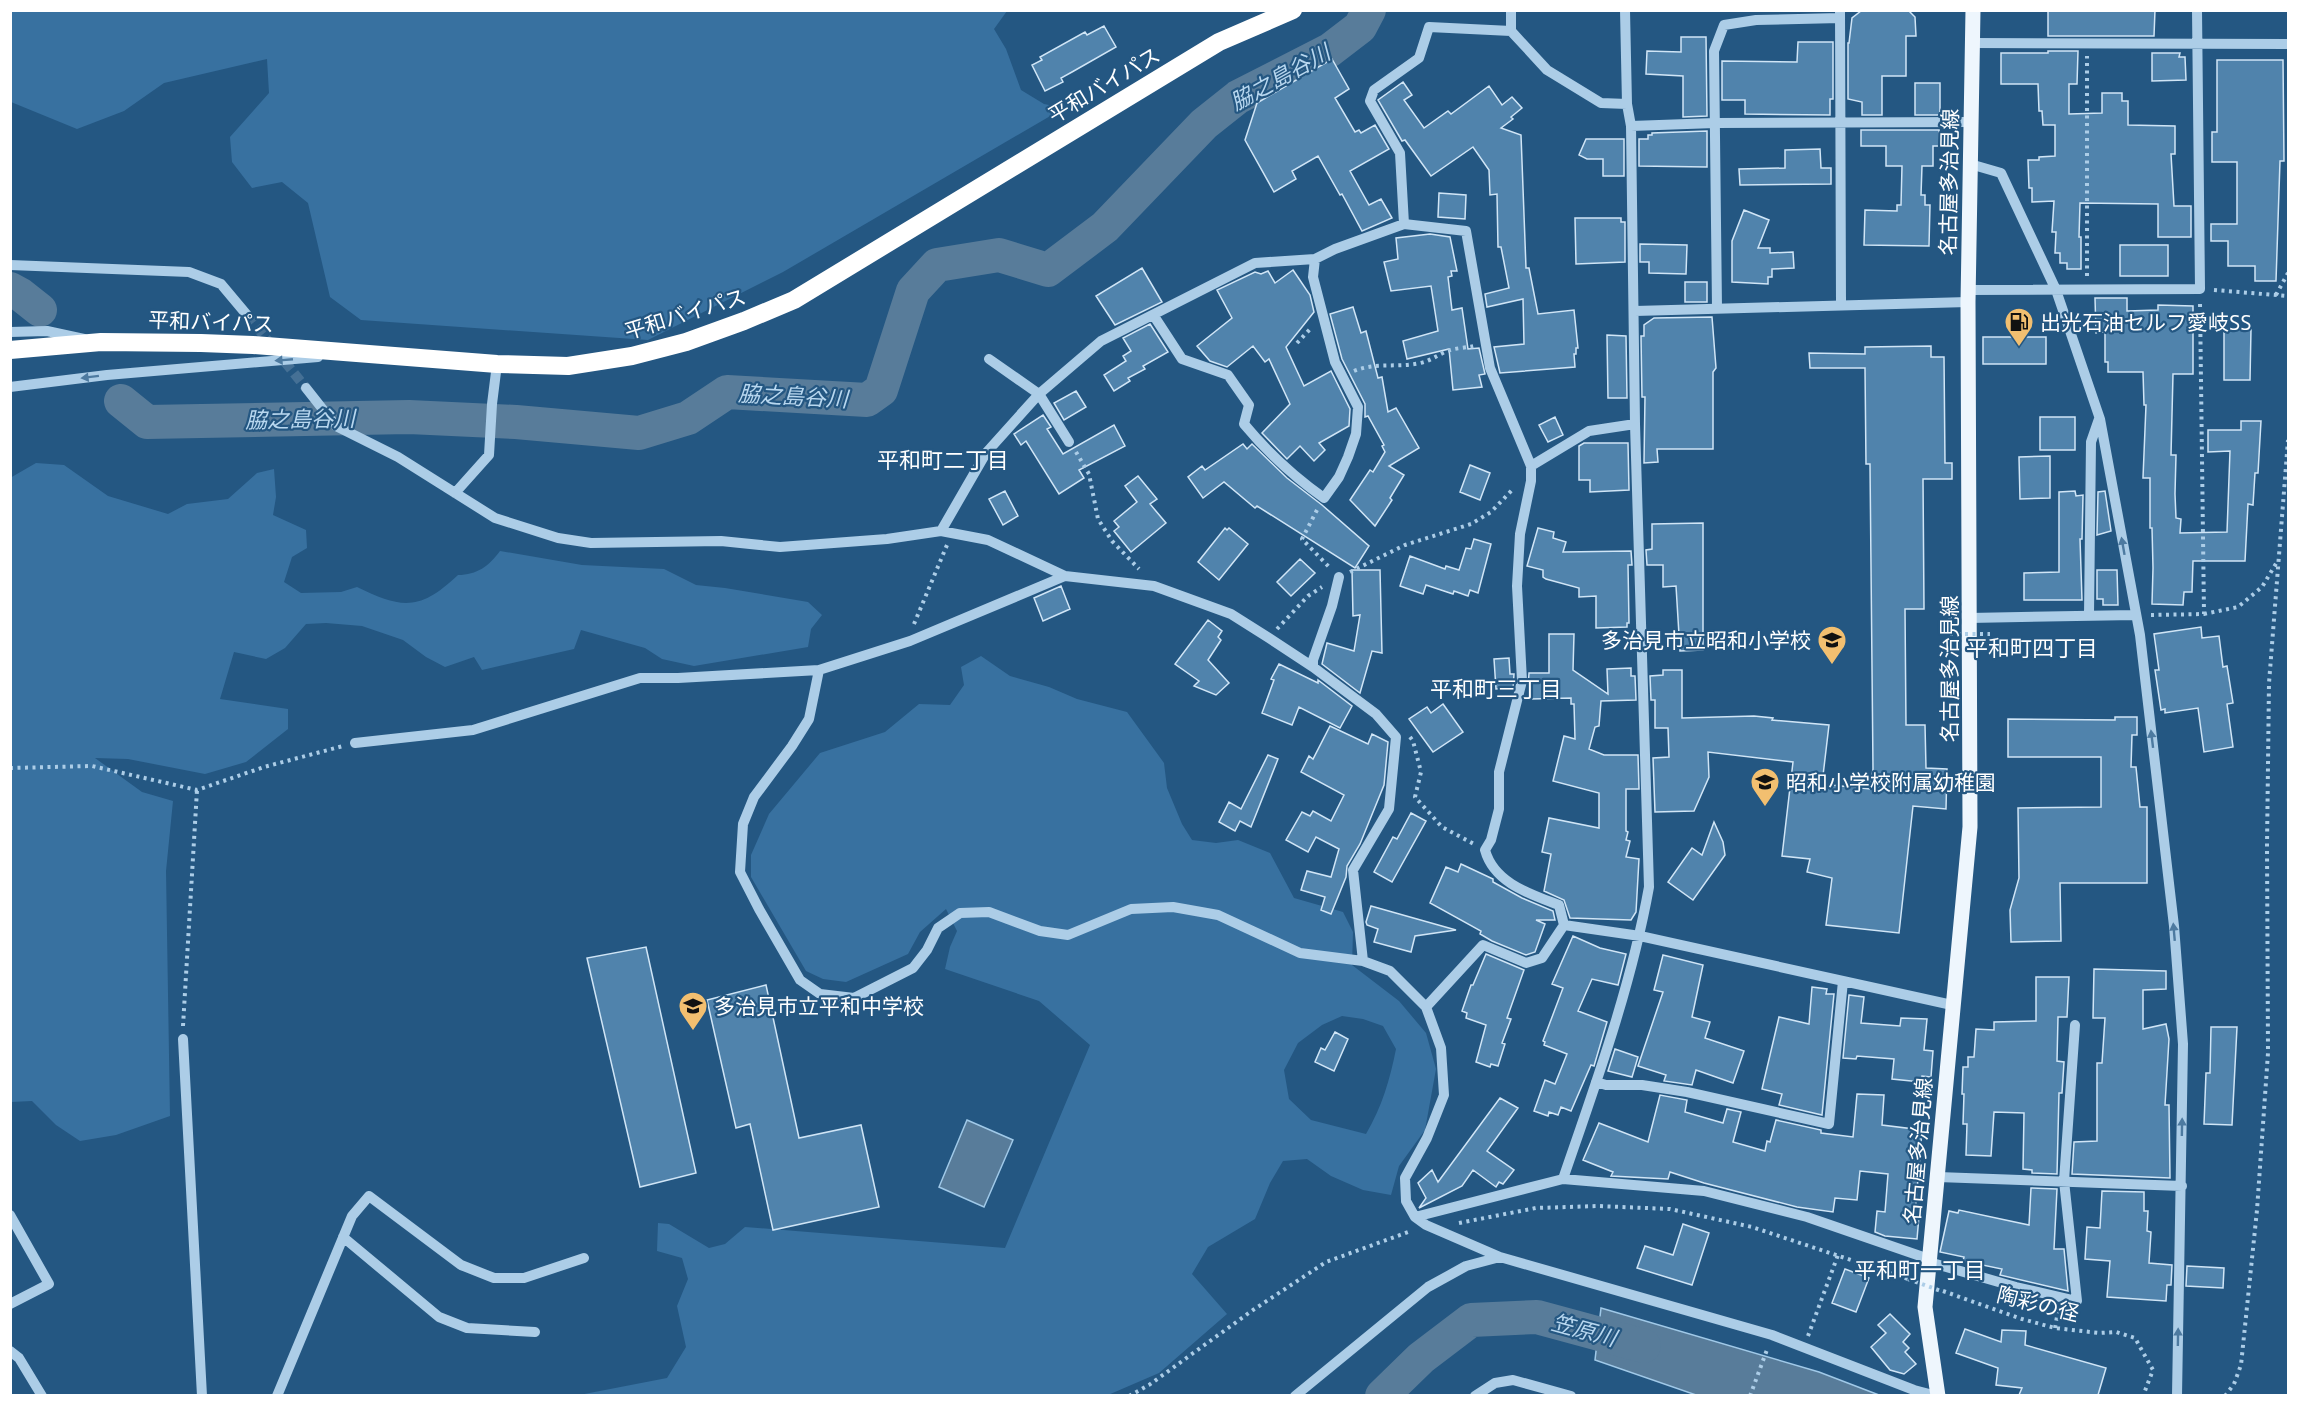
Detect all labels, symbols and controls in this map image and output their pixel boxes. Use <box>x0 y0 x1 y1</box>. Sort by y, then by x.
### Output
water label: 脇之島谷川 <box>1225 37 1337 116</box>
street label: 平和バイパス <box>1043 41 1165 129</box>
street label: 名古屋多治見線 <box>1934 108 1964 256</box>
street label: 平和バイパス <box>621 283 749 345</box>
street label: 平和バイパス <box>148 306 274 338</box>
fuel station icon: 出光石油セルフ愛岐SS <box>2003 306 2035 348</box>
place label: 出光石油セルフ愛岐SS <box>2040 309 2251 336</box>
one-way arrow <box>274 355 293 365</box>
one-way arrow <box>80 372 99 381</box>
water label: 脇之島谷川 <box>737 379 851 413</box>
water label: 脇之島谷川 <box>245 404 357 434</box>
district label: 平和町二丁目 <box>877 446 1009 474</box>
one-way arrow <box>2118 536 2127 555</box>
street label: 名古屋多治見線 <box>1936 596 1963 743</box>
school or university icon: 多治見市立昭和小学校 <box>1816 624 1848 666</box>
place label: 多治見市立昭和小学校 <box>1601 627 1811 654</box>
district label: 平和町四丁目 <box>1966 634 2098 662</box>
district label: 平和町三丁目 <box>1430 675 1562 703</box>
one-way arrow <box>2147 729 2157 748</box>
school or university icon: 昭和小学校附属幼稚園 <box>1749 766 1781 808</box>
place label: 昭和小学校附属幼稚園 <box>1786 769 1996 796</box>
one-way arrow <box>2169 923 2179 942</box>
school or university icon: 多治見市立平和中学校 <box>677 990 709 1032</box>
place label: 多治見市立平和中学校 <box>714 993 924 1020</box>
street label: 名古屋多治見線 <box>1898 1077 1938 1225</box>
one-way arrow <box>2178 1118 2187 1137</box>
district label: 平和町一丁目 <box>1854 1256 1986 1284</box>
street label: 陶彩の径 <box>1994 1281 2082 1327</box>
water label: 笠原川 <box>1548 1308 1621 1353</box>
one-way arrow <box>2174 1328 2183 1347</box>

